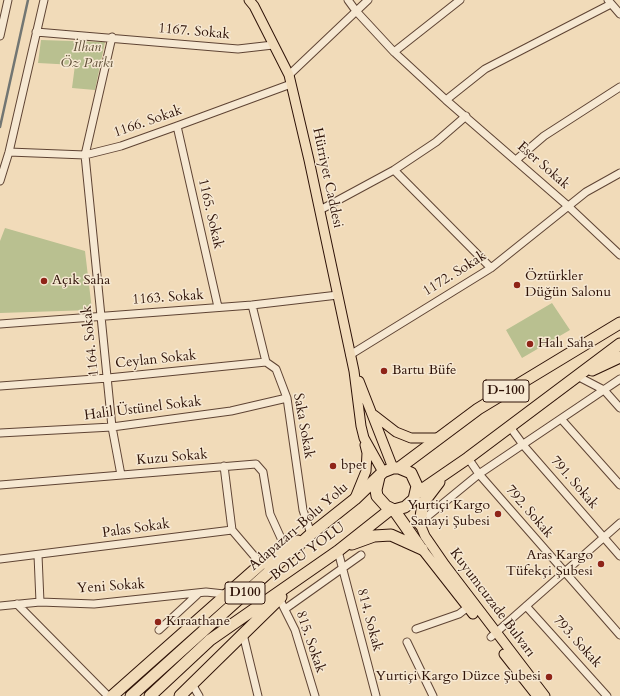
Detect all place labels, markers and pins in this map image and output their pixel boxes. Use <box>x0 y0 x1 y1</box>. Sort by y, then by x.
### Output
place label: Öztürkler Düğün Salonu <box>525 269 611 302</box>
place label: Açık Saha <box>52 273 110 289</box>
marker: Açık Saha <box>39 276 49 286</box>
marker: Öztürkler Düğün Salonu <box>512 280 522 290</box>
place label: Halı Saha <box>538 336 594 352</box>
marker: Halı Saha <box>525 339 535 349</box>
place label: Bartu Büfe <box>392 363 456 379</box>
marker: Bartu Büfe <box>379 366 389 376</box>
place label: bpet <box>341 458 367 474</box>
marker: bpet <box>328 461 338 471</box>
place label: Yurtiçi Kargo Sanayi Şubesi <box>407 498 490 530</box>
marker: Yurtiçi Kargo Sanayi Şubesi <box>493 509 503 519</box>
place label: Aras Kargo Tüfekçi Şubesi <box>506 548 593 580</box>
marker: Aras Kargo Tüfekçi Şubesi <box>596 559 606 569</box>
place label: Kıraathane <box>166 614 230 630</box>
marker: Kıraathane <box>153 617 163 627</box>
place label: Yurtiçi Kargo Düzce Şubesi <box>376 669 541 685</box>
marker: Yurtiçi Kargo Düzce Şubesi <box>544 672 554 682</box>

